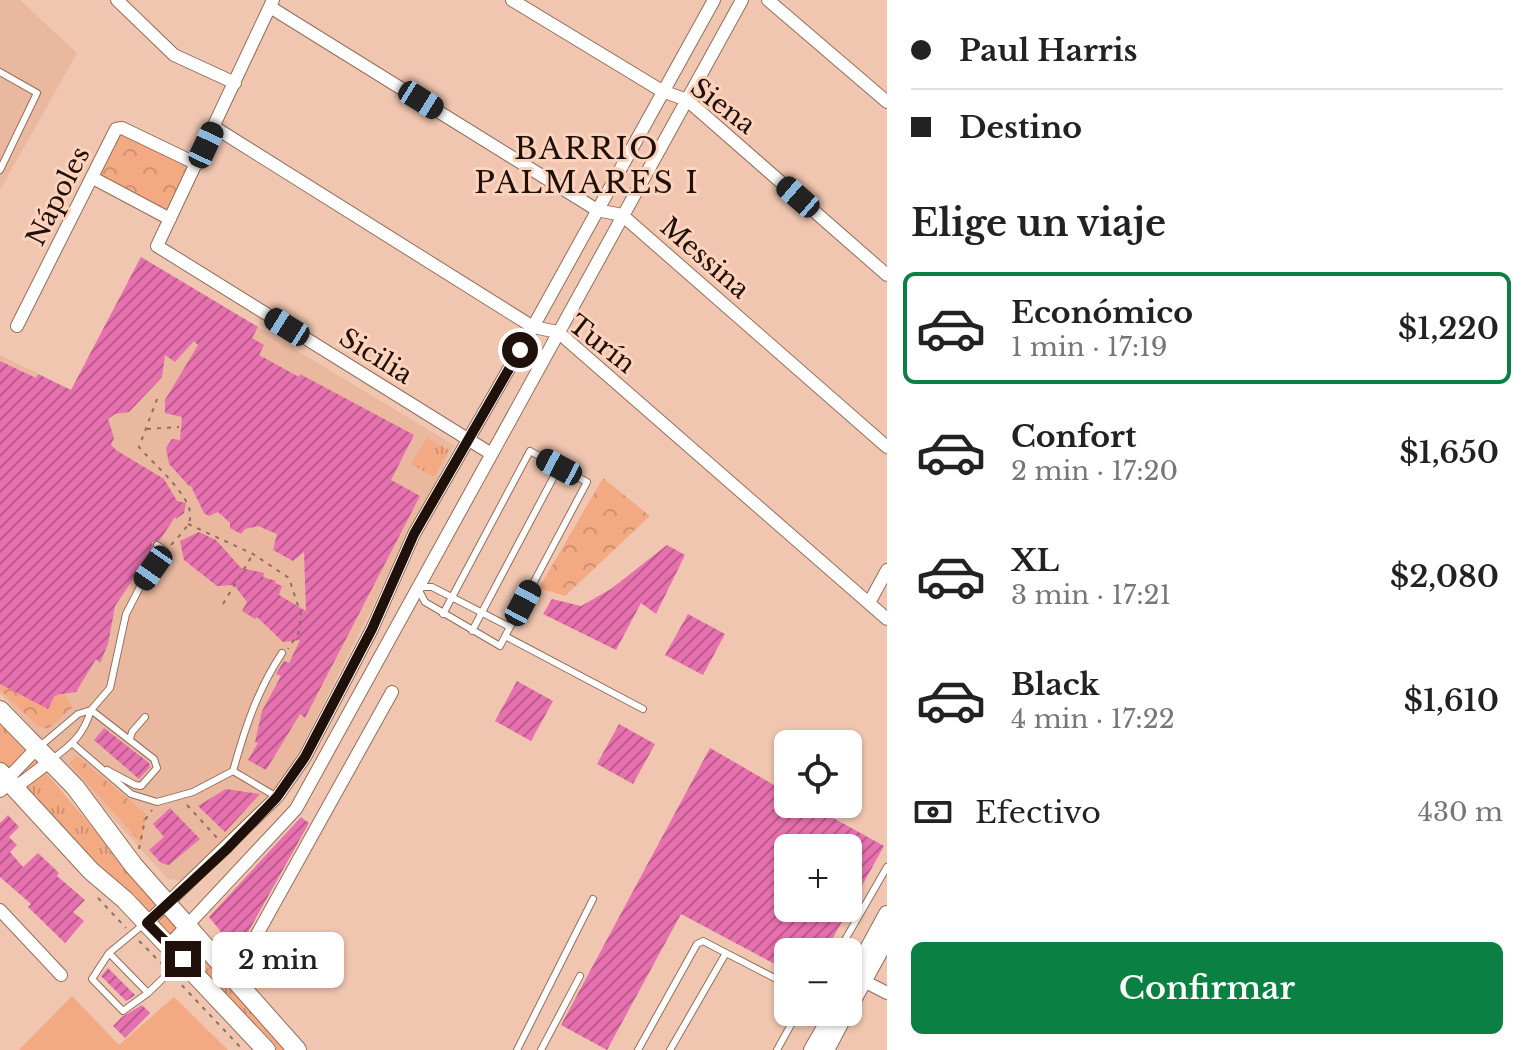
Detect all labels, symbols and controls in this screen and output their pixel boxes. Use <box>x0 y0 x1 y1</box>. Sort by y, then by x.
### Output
text: Paul Harris <box>959 32 1138 69</box>
street label: Siena <box>684 71 762 141</box>
car <box>394 77 448 123</box>
text: Destino <box>959 109 1082 146</box>
car <box>185 118 227 172</box>
district label: BARRIO PALMARES I <box>474 130 700 201</box>
street label: Nápoles <box>20 141 96 251</box>
car <box>772 172 824 222</box>
text: Elige un viaje <box>911 201 1166 246</box>
street label: Messina <box>654 211 756 306</box>
icon: car <box>915 292 987 364</box>
text: Económico <box>1011 294 1193 331</box>
car <box>260 304 314 350</box>
street label: Turín <box>562 308 642 380</box>
text: $1,220 <box>1398 310 1499 347</box>
street label: Sicilia <box>334 321 419 391</box>
text: 1 min · 17:19 <box>1011 331 1167 363</box>
route start <box>502 332 538 368</box>
icon: car <box>915 416 987 488</box>
text: Confort <box>1011 418 1136 455</box>
text: $1,650 <box>1399 434 1499 471</box>
car <box>532 445 586 489</box>
text: 2 min · 17:20 <box>1011 455 1178 487</box>
icon: car <box>915 540 987 612</box>
car <box>129 541 177 595</box>
text: XL <box>1011 542 1059 579</box>
text: $2,080 <box>1390 558 1499 595</box>
car <box>501 576 545 630</box>
text: 3 min · 17:21 <box>1011 579 1171 611</box>
icon: car <box>915 664 987 736</box>
text: Black <box>1011 666 1099 703</box>
text: $1,610 <box>1404 682 1499 719</box>
text: 4 min · 17:22 <box>1011 703 1175 735</box>
map controls <box>774 730 862 1026</box>
button: locate <box>774 730 862 818</box>
icon: cash <box>911 790 955 834</box>
text: Efectivo <box>975 794 1101 831</box>
text: 430 m <box>1418 796 1503 828</box>
button: + <box>774 834 862 922</box>
callout: 2 min <box>211 931 343 987</box>
button: − <box>774 938 862 1026</box>
route end <box>165 941 201 977</box>
button: Confirmar <box>911 942 1503 1034</box>
text: 2 min <box>238 944 318 976</box>

